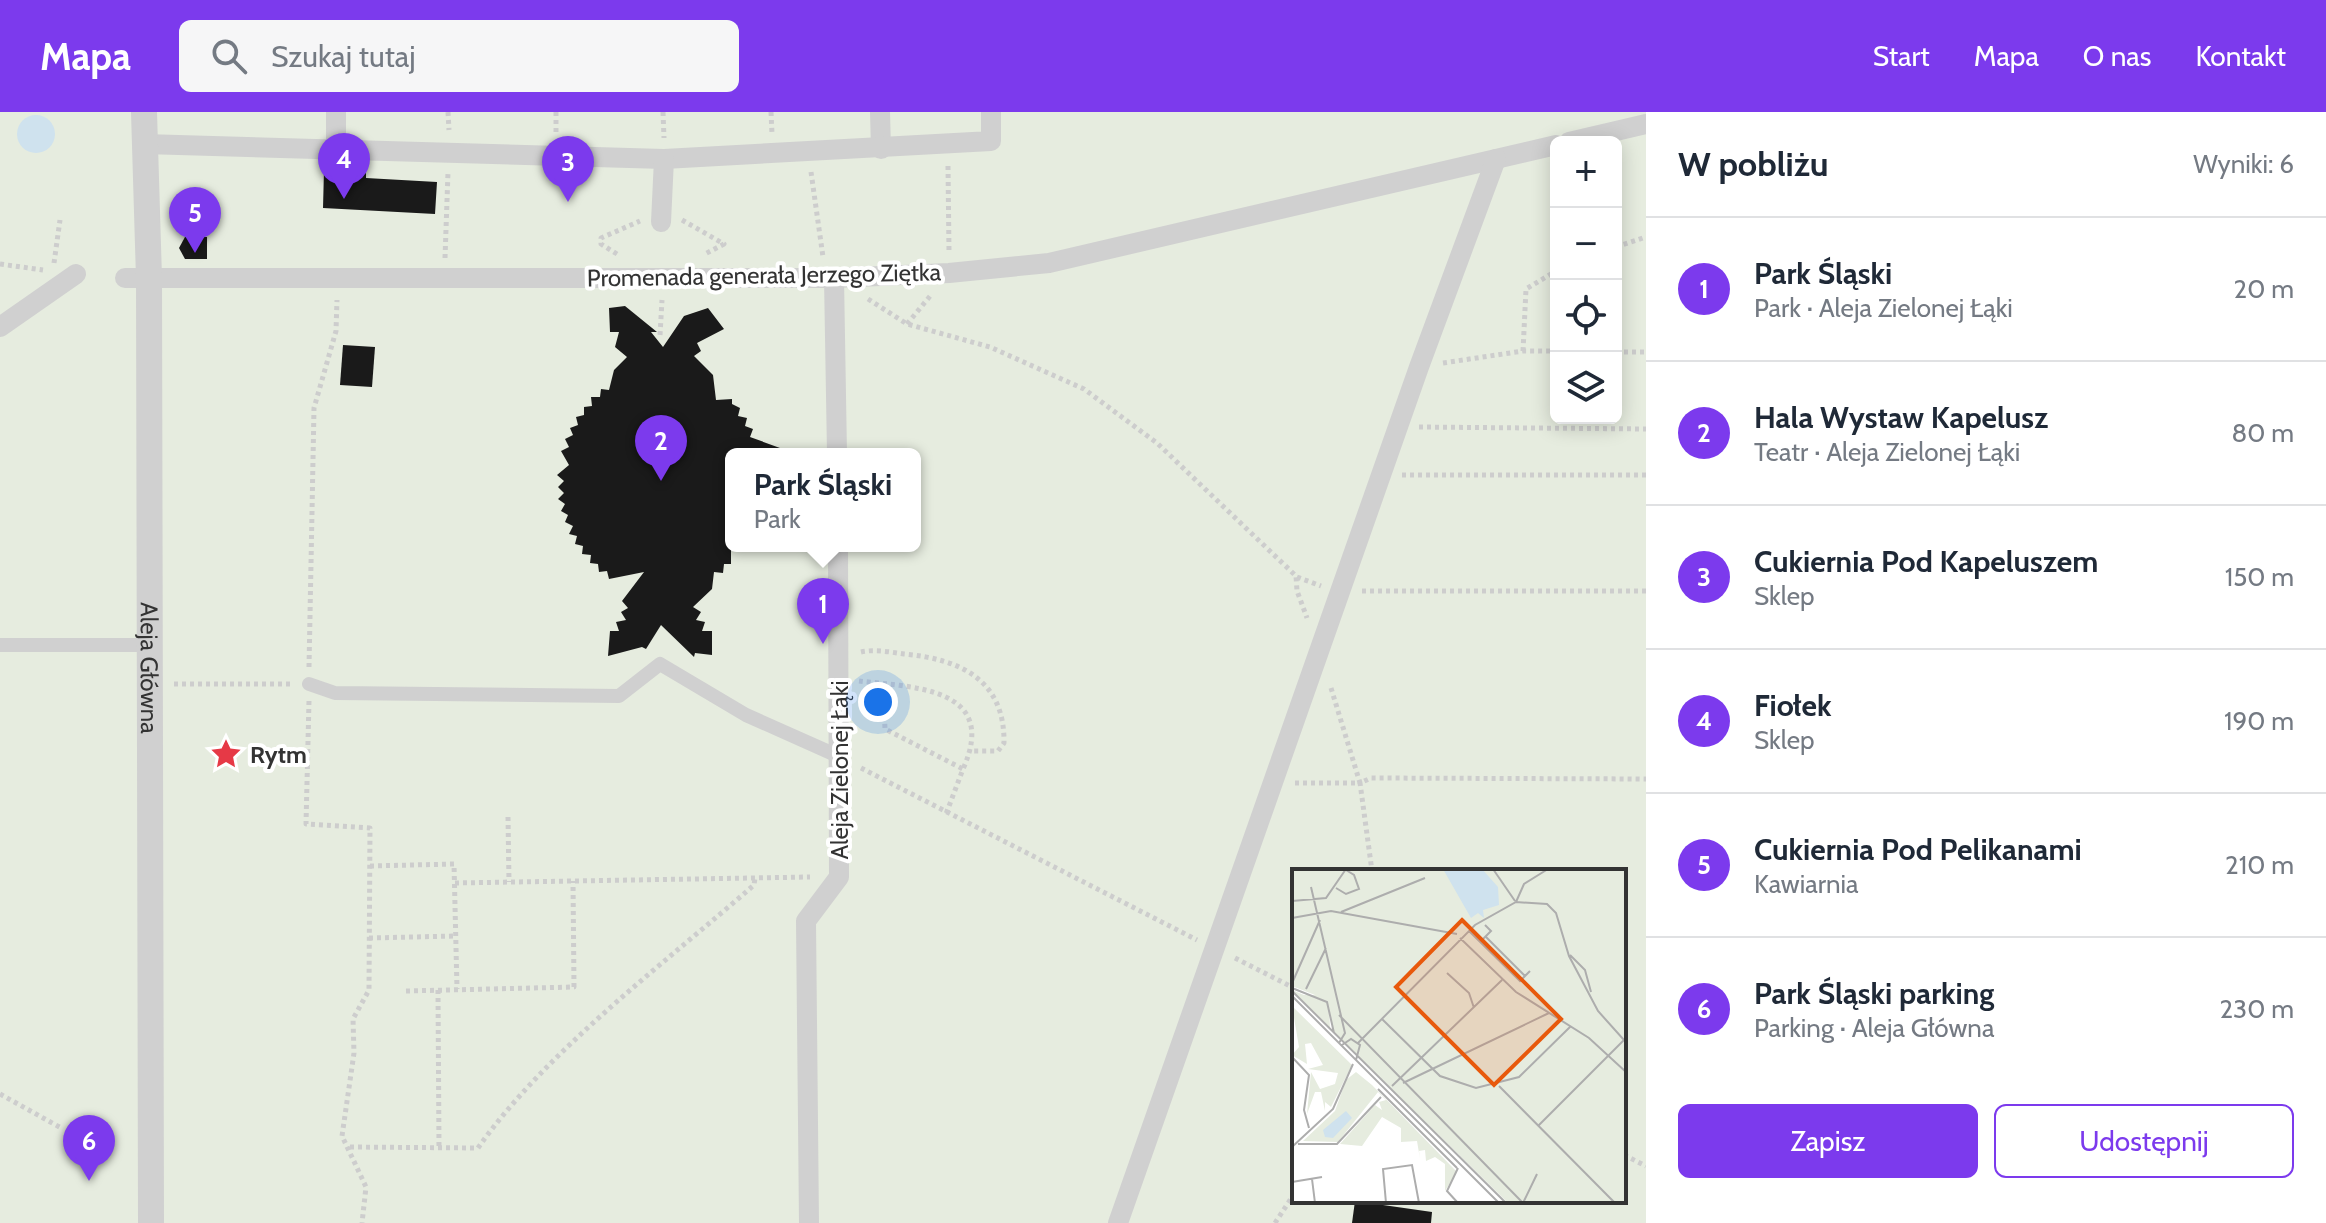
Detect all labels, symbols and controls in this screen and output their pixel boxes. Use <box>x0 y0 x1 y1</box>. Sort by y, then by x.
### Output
search box <box>179 20 739 92</box>
text: Mapa <box>40 33 131 80</box>
icon: search <box>207 34 251 78</box>
text: Szukaj tutaj <box>271 38 416 75</box>
text: Start <box>1873 39 1930 73</box>
text: Mapa <box>1974 39 2039 73</box>
text: O nas <box>2083 39 2151 73</box>
text: Kontakt <box>2195 39 2286 73</box>
pin: 4 <box>318 133 370 199</box>
pin: 3 <box>542 136 594 202</box>
map controls <box>1550 136 1622 424</box>
button: + <box>1550 136 1622 208</box>
text: W pobliżu <box>1678 143 1829 185</box>
text: Wyniki: 6 <box>2193 148 2294 180</box>
pin: 5 <box>169 187 221 253</box>
button: − <box>1550 208 1622 280</box>
text: Park Śląski <box>1754 255 1892 292</box>
street label: Promenada generała Jerzego Ziętka <box>587 257 942 293</box>
text: 1 <box>1699 273 1709 305</box>
text: 20 m <box>2234 273 2294 305</box>
button: locate <box>1550 280 1622 352</box>
text: Park · Aleja Zielonej Łąki <box>1754 292 2013 324</box>
button: layers <box>1550 352 1622 424</box>
text: Hala Wystaw Kapelusz <box>1754 399 2048 436</box>
pin: 2 <box>635 415 687 481</box>
text: 2 <box>1697 417 1711 449</box>
text: 80 m <box>2231 417 2294 449</box>
text: Teatr · Aleja Zielonej Łąki <box>1754 436 2020 468</box>
popup <box>725 448 921 552</box>
text: Park Śląski <box>754 466 892 503</box>
text: Park <box>754 503 801 535</box>
text: Cukiernia Pod Kapeluszem <box>1754 543 2098 580</box>
text: 3 <box>1697 561 1711 593</box>
text: 150 m <box>2225 561 2294 593</box>
pin: 1 <box>797 578 849 644</box>
text: Sklep <box>1754 580 1814 612</box>
street label: Aleja Główna <box>135 602 164 734</box>
street label: Aleja Zielonej Łąki <box>825 680 854 860</box>
your location <box>858 682 898 722</box>
text: Fiołek <box>1754 687 1832 724</box>
text: 4 <box>1696 705 1712 737</box>
text: 190 m <box>2224 705 2294 737</box>
text: Sklep <box>1754 724 1814 756</box>
place icon: Rytm <box>209 737 243 771</box>
place label: Rytm <box>250 740 307 769</box>
text: Cukiernia Pod Pelikanami <box>1754 831 2082 868</box>
text: 5 <box>1697 849 1711 881</box>
text: 210 m <box>2225 849 2294 881</box>
text: Kawiarnia <box>1754 868 1858 900</box>
inset map <box>1292 869 1626 1203</box>
text: Park Śląski parking <box>1754 975 1994 1012</box>
text: 6 <box>1697 993 1711 1025</box>
text: 230 m <box>2220 993 2294 1025</box>
text: Parking · Aleja Główna <box>1754 1012 1994 1044</box>
button: Zapisz <box>1678 1104 1978 1178</box>
button: Udostępnij <box>1994 1104 2294 1178</box>
pin: 6 <box>63 1115 115 1181</box>

